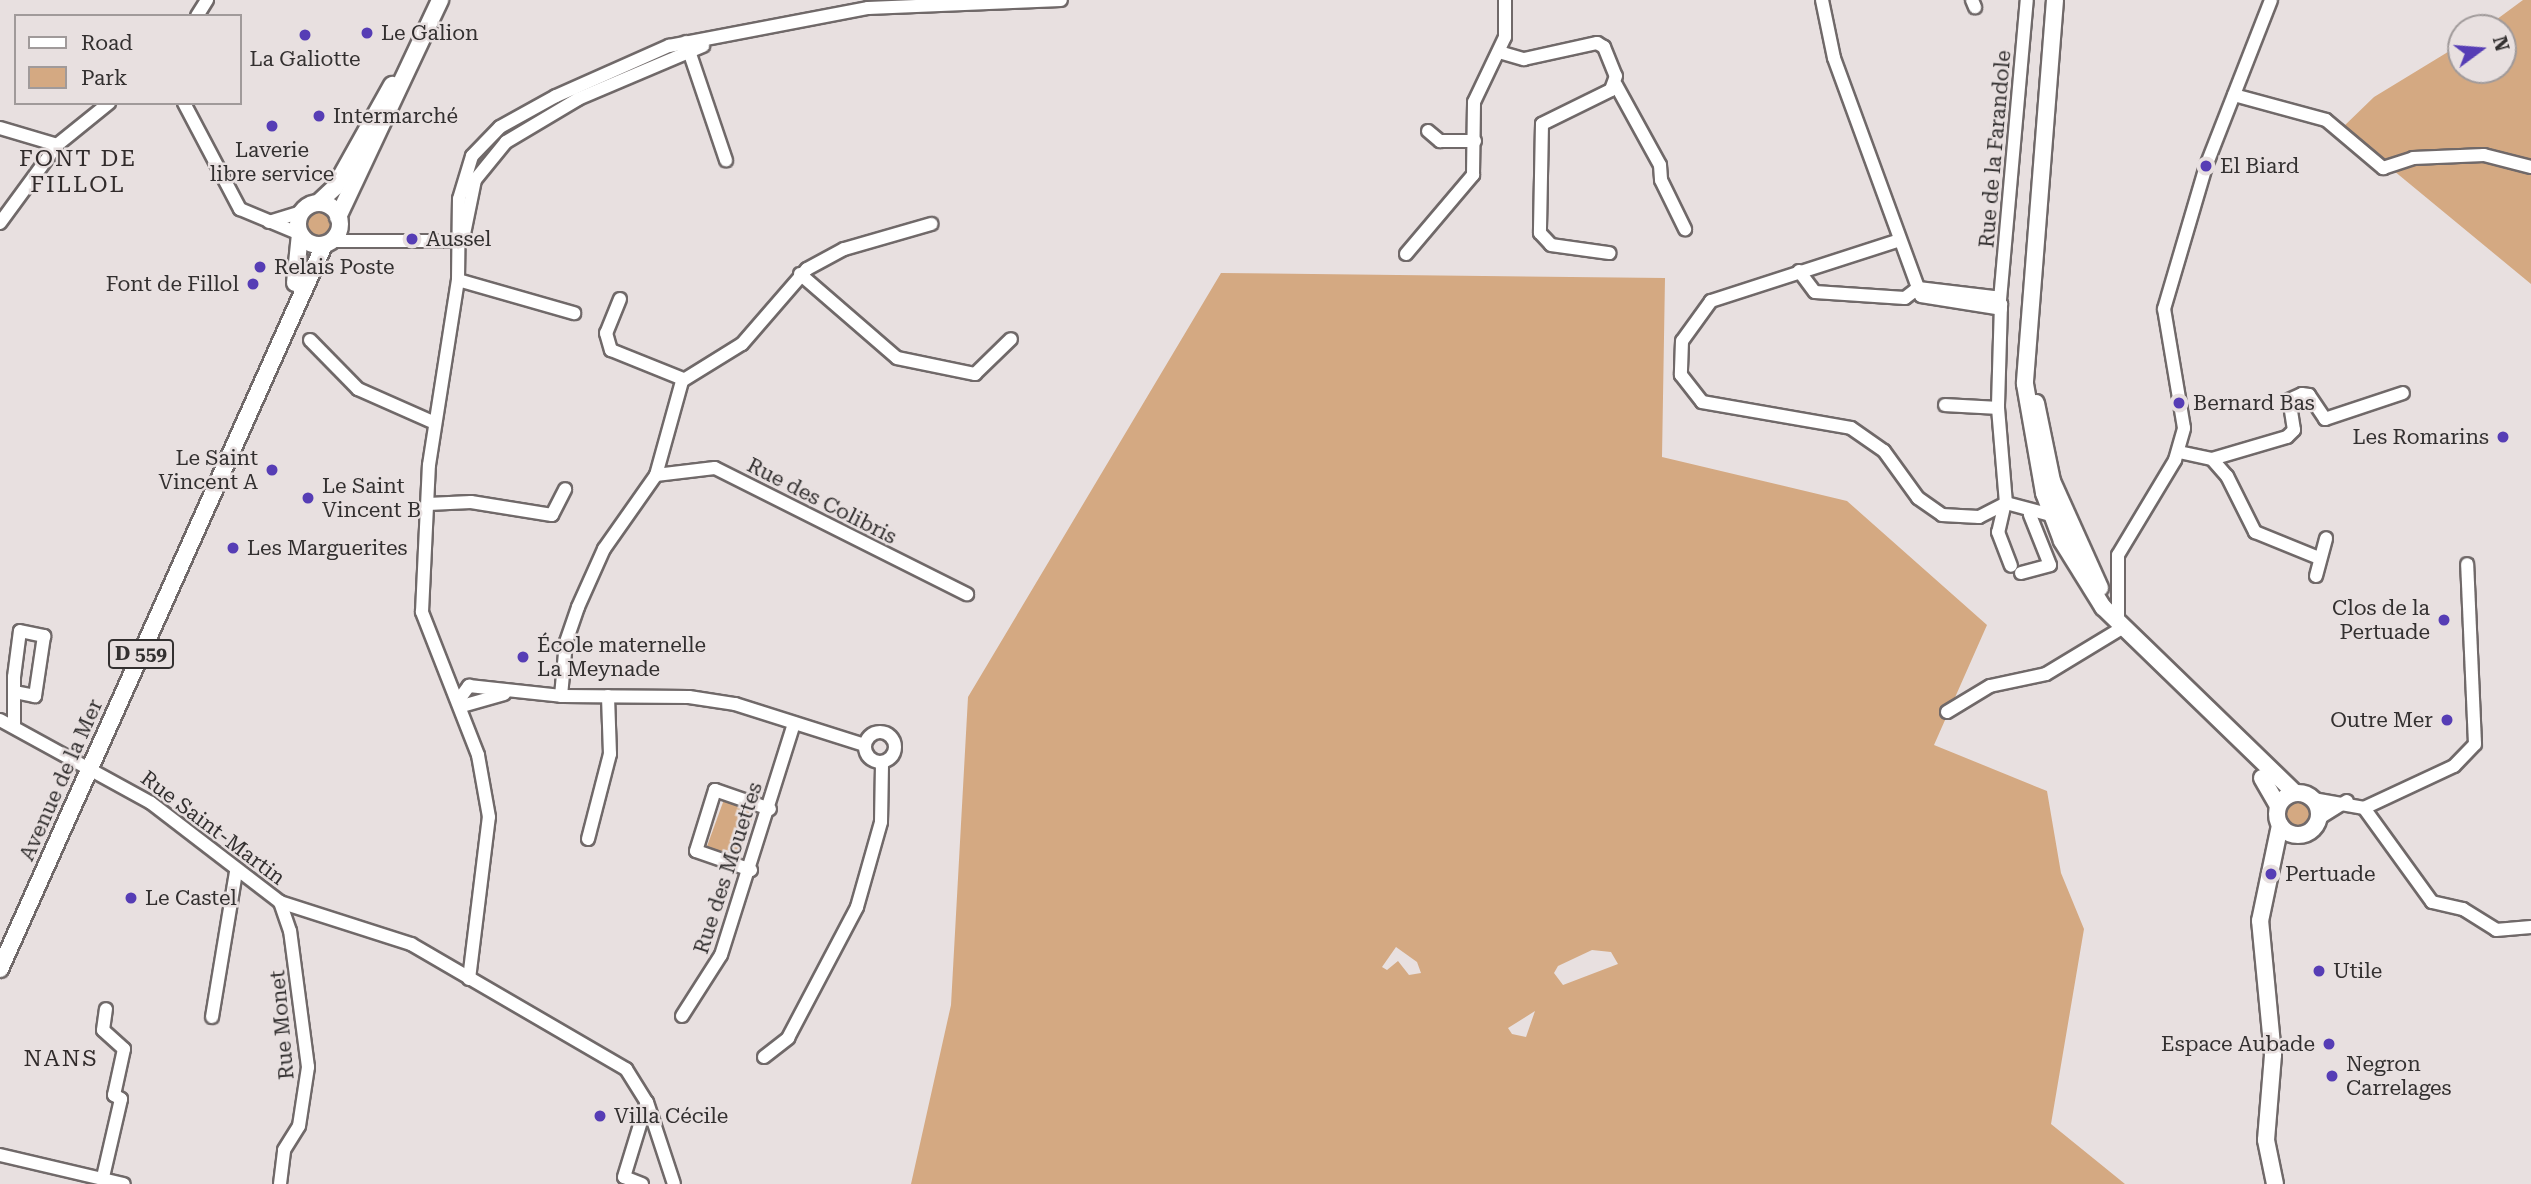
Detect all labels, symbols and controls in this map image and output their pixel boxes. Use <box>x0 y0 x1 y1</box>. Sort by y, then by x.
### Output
legend <box>14 14 242 105</box>
north arrow <box>2447 14 2517 84</box>
place label: Le Galion <box>381 20 479 46</box>
marker: Le Galion <box>359 25 375 41</box>
marker: La Galiotte <box>297 27 313 43</box>
text: Road <box>81 31 133 55</box>
text: N <box>2488 33 2514 54</box>
place label: La Galiotte <box>249 46 361 72</box>
street label: Rue de la Farandole <box>1974 49 2016 249</box>
text: Park <box>81 66 127 90</box>
place label: Intermarché <box>333 103 458 129</box>
marker: Intermarché <box>311 108 327 124</box>
marker: Laverie libre service <box>264 118 280 134</box>
place label: Laverie libre service <box>210 137 334 187</box>
district label: FONT DE FILLOL <box>20 145 136 199</box>
place label: El Biard <box>2220 153 2299 179</box>
marker: El Biard <box>2198 158 2214 174</box>
place label: Aussel <box>426 226 491 252</box>
marker: Aussel <box>404 231 420 247</box>
place label: Relais Poste <box>274 254 395 280</box>
marker: Relais Poste <box>252 259 268 275</box>
place label: Font de Fillol <box>106 271 239 297</box>
marker: Font de Fillol <box>245 276 261 292</box>
place label: Bernard Bas <box>2193 390 2315 416</box>
marker: Bernard Bas <box>2171 395 2187 411</box>
place label: Les Romarins <box>2353 424 2489 450</box>
marker: Les Romarins <box>2495 429 2511 445</box>
place label: Le Saint Vincent A <box>158 445 258 495</box>
street label: Rue des Colibris <box>743 452 901 550</box>
marker: Le Saint Vincent A <box>264 462 280 478</box>
place label: Le Saint Vincent B <box>322 473 421 523</box>
marker: Le Saint Vincent B <box>300 490 316 506</box>
place label: Les Marguerites <box>247 535 407 561</box>
marker: Les Marguerites <box>225 540 241 556</box>
place label: Clos de la Pertuade <box>2332 595 2430 645</box>
marker: Clos de la Pertuade <box>2436 612 2452 628</box>
place label: École maternelle La Meynade <box>537 632 706 682</box>
road number: D 559 <box>108 638 174 670</box>
marker: École maternelle La Meynade <box>515 649 531 665</box>
street label: Avenue de la Mer <box>14 695 108 865</box>
place label: Outre Mer <box>2330 707 2433 733</box>
marker: Outre Mer <box>2439 712 2455 728</box>
street label: Rue Saint-Martin <box>136 766 290 890</box>
street label: Rue des Mouettes <box>688 779 768 957</box>
place label: Pertuade <box>2285 861 2376 887</box>
marker: Pertuade <box>2263 866 2279 882</box>
place label: Le Castel <box>145 885 237 911</box>
marker: Le Castel <box>123 890 139 906</box>
place label: Utile <box>2333 958 2382 984</box>
marker: Utile <box>2311 963 2327 979</box>
street label: Rue Monet <box>265 969 299 1081</box>
place label: Espace Aubade <box>2161 1031 2315 1057</box>
marker: Espace Aubade <box>2321 1036 2337 1052</box>
district label: NANS <box>24 1045 98 1073</box>
place label: Negron Carrelages <box>2346 1051 2452 1101</box>
marker: Negron Carrelages <box>2324 1068 2340 1084</box>
place label: Villa Cécile <box>614 1103 728 1129</box>
marker: Villa Cécile <box>592 1108 608 1124</box>

